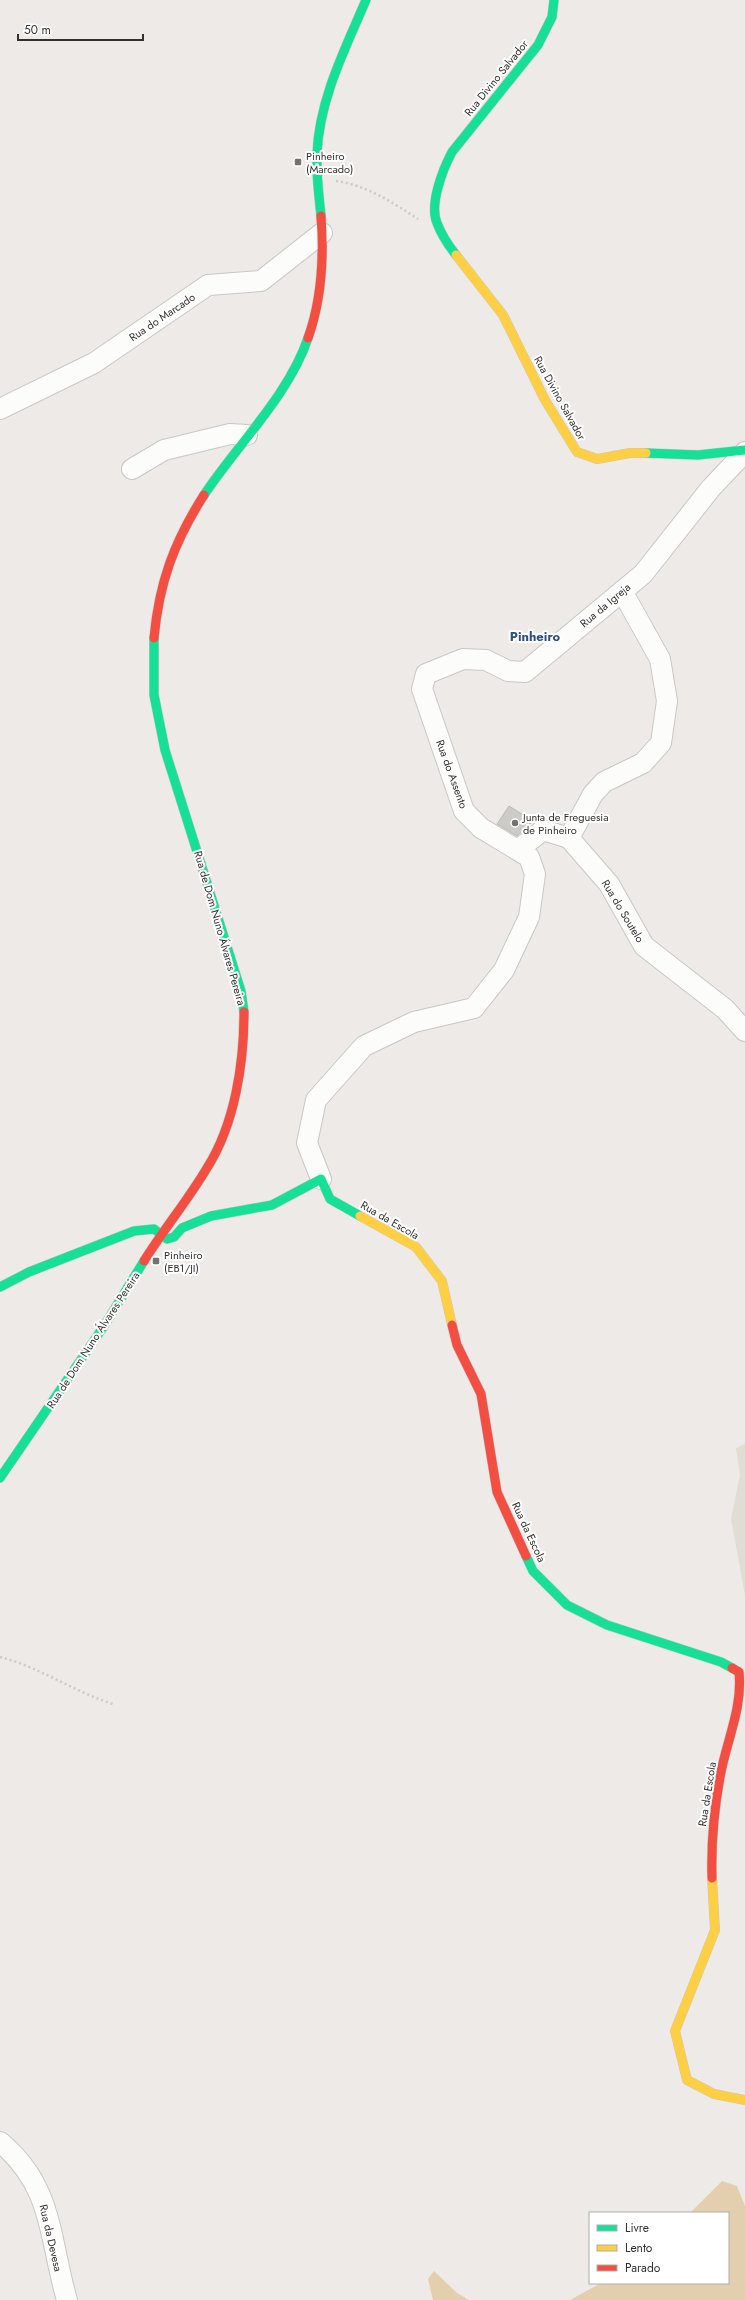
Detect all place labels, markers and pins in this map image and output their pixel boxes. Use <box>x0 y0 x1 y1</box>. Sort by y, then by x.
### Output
place label: Pinheiro (Marcado) <box>306 148 353 177</box>
marker: Pinheiro (Marcado) <box>293 157 303 167</box>
place label: Junta de Freguesia de Pinheiro <box>521 809 609 838</box>
marker: Junta de Freguesia de Pinheiro <box>510 818 520 828</box>
place label: Pinheiro (EB1/JI) <box>164 1247 203 1276</box>
marker: Pinheiro (EB1/JI) <box>151 1256 161 1266</box>

